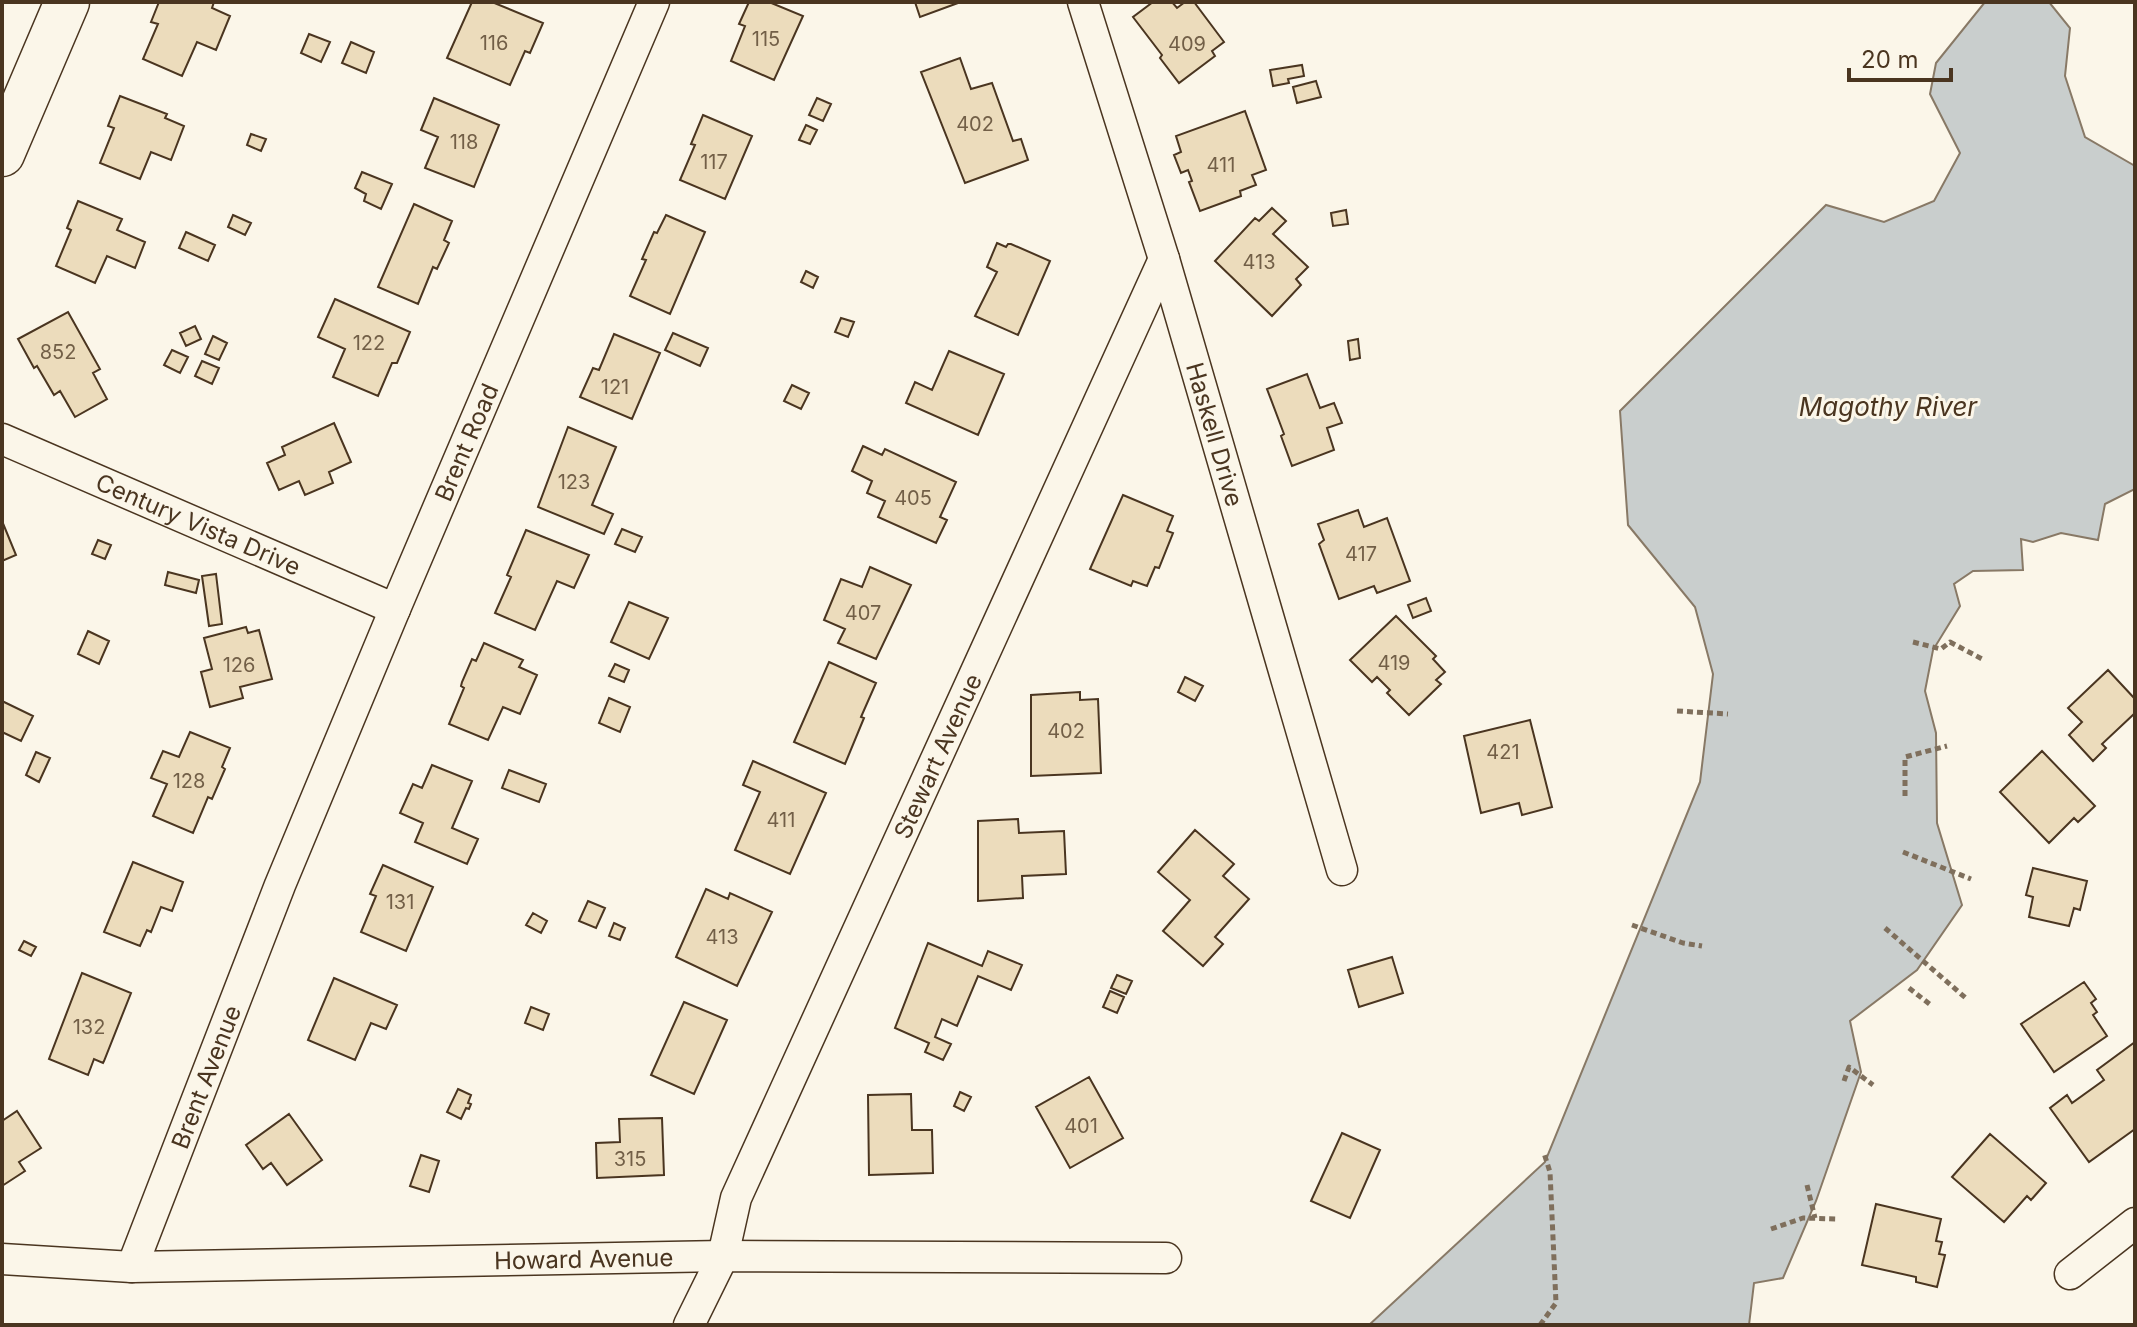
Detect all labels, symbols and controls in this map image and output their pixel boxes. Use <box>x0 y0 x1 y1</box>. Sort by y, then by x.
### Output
house number: 115 <box>752 27 780 51</box>
house number: 116 <box>480 31 508 55</box>
house number: 409 <box>1168 32 1206 56</box>
scale bar <box>1849 32 1951 82</box>
text: 20 m <box>1861 45 1919 74</box>
house number: 402 <box>956 112 994 136</box>
house number: 118 <box>450 130 478 154</box>
house number: 117 <box>700 150 728 174</box>
house number: 411 <box>1207 153 1235 177</box>
house number: 413 <box>1242 250 1276 274</box>
house number: 122 <box>353 331 385 355</box>
house number: 852 <box>40 340 76 364</box>
street label: Haskell Drive <box>1180 359 1250 510</box>
house number: 121 <box>601 375 629 399</box>
street label: Brent Road <box>428 379 504 505</box>
water label: Magothy River <box>1799 391 1978 422</box>
street label: Century Vista Drive <box>92 467 305 581</box>
house number: 123 <box>558 470 590 494</box>
house number: 405 <box>894 486 932 510</box>
house number: 417 <box>1345 542 1377 566</box>
house number: 407 <box>845 601 881 625</box>
house number: 419 <box>1377 651 1411 675</box>
house number: 126 <box>223 653 255 677</box>
street label: Stewart Avenue <box>887 669 988 843</box>
house number: 402 <box>1047 719 1085 743</box>
house number: 421 <box>1486 740 1520 764</box>
house number: 128 <box>173 769 205 793</box>
house number: 411 <box>767 808 795 832</box>
house number: 131 <box>386 890 414 914</box>
house number: 413 <box>705 925 739 949</box>
street label: Brent Avenue <box>165 1001 247 1153</box>
house number: 132 <box>73 1015 105 1039</box>
house number: 401 <box>1064 1114 1098 1138</box>
house number: 315 <box>614 1147 646 1171</box>
street label: Howard Avenue <box>494 1242 674 1275</box>

